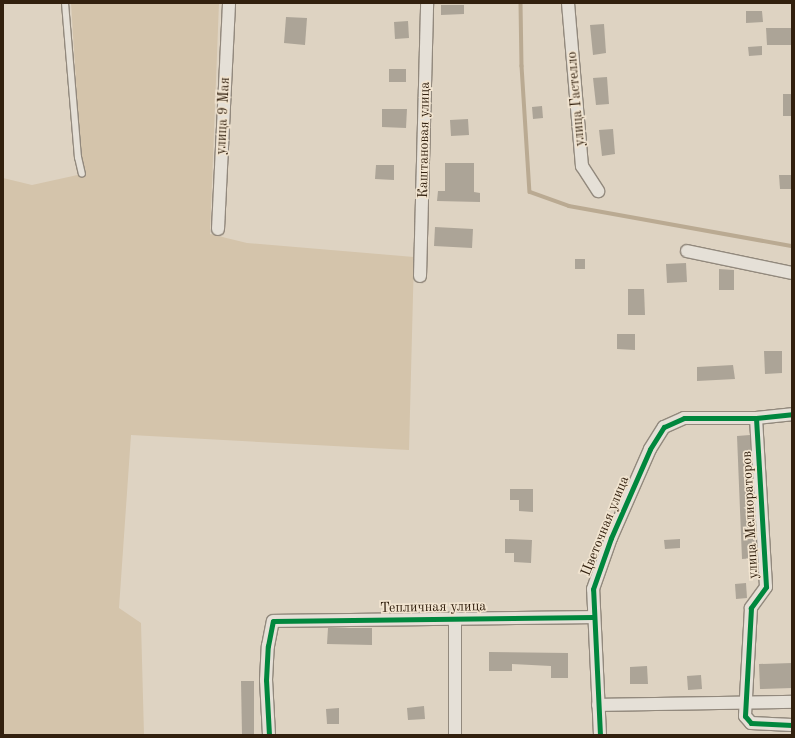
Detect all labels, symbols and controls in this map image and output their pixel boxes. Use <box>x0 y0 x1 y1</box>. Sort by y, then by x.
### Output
street label: улица Гастелло <box>563 51 589 147</box>
street label: улица 9 Мая <box>213 77 233 155</box>
street label: Каштановая улица <box>415 82 433 198</box>
street label: улица Мелиораторов <box>738 451 762 579</box>
street label: Цветочная улица <box>577 473 633 579</box>
street label: Тепличная улица <box>380 598 486 616</box>

